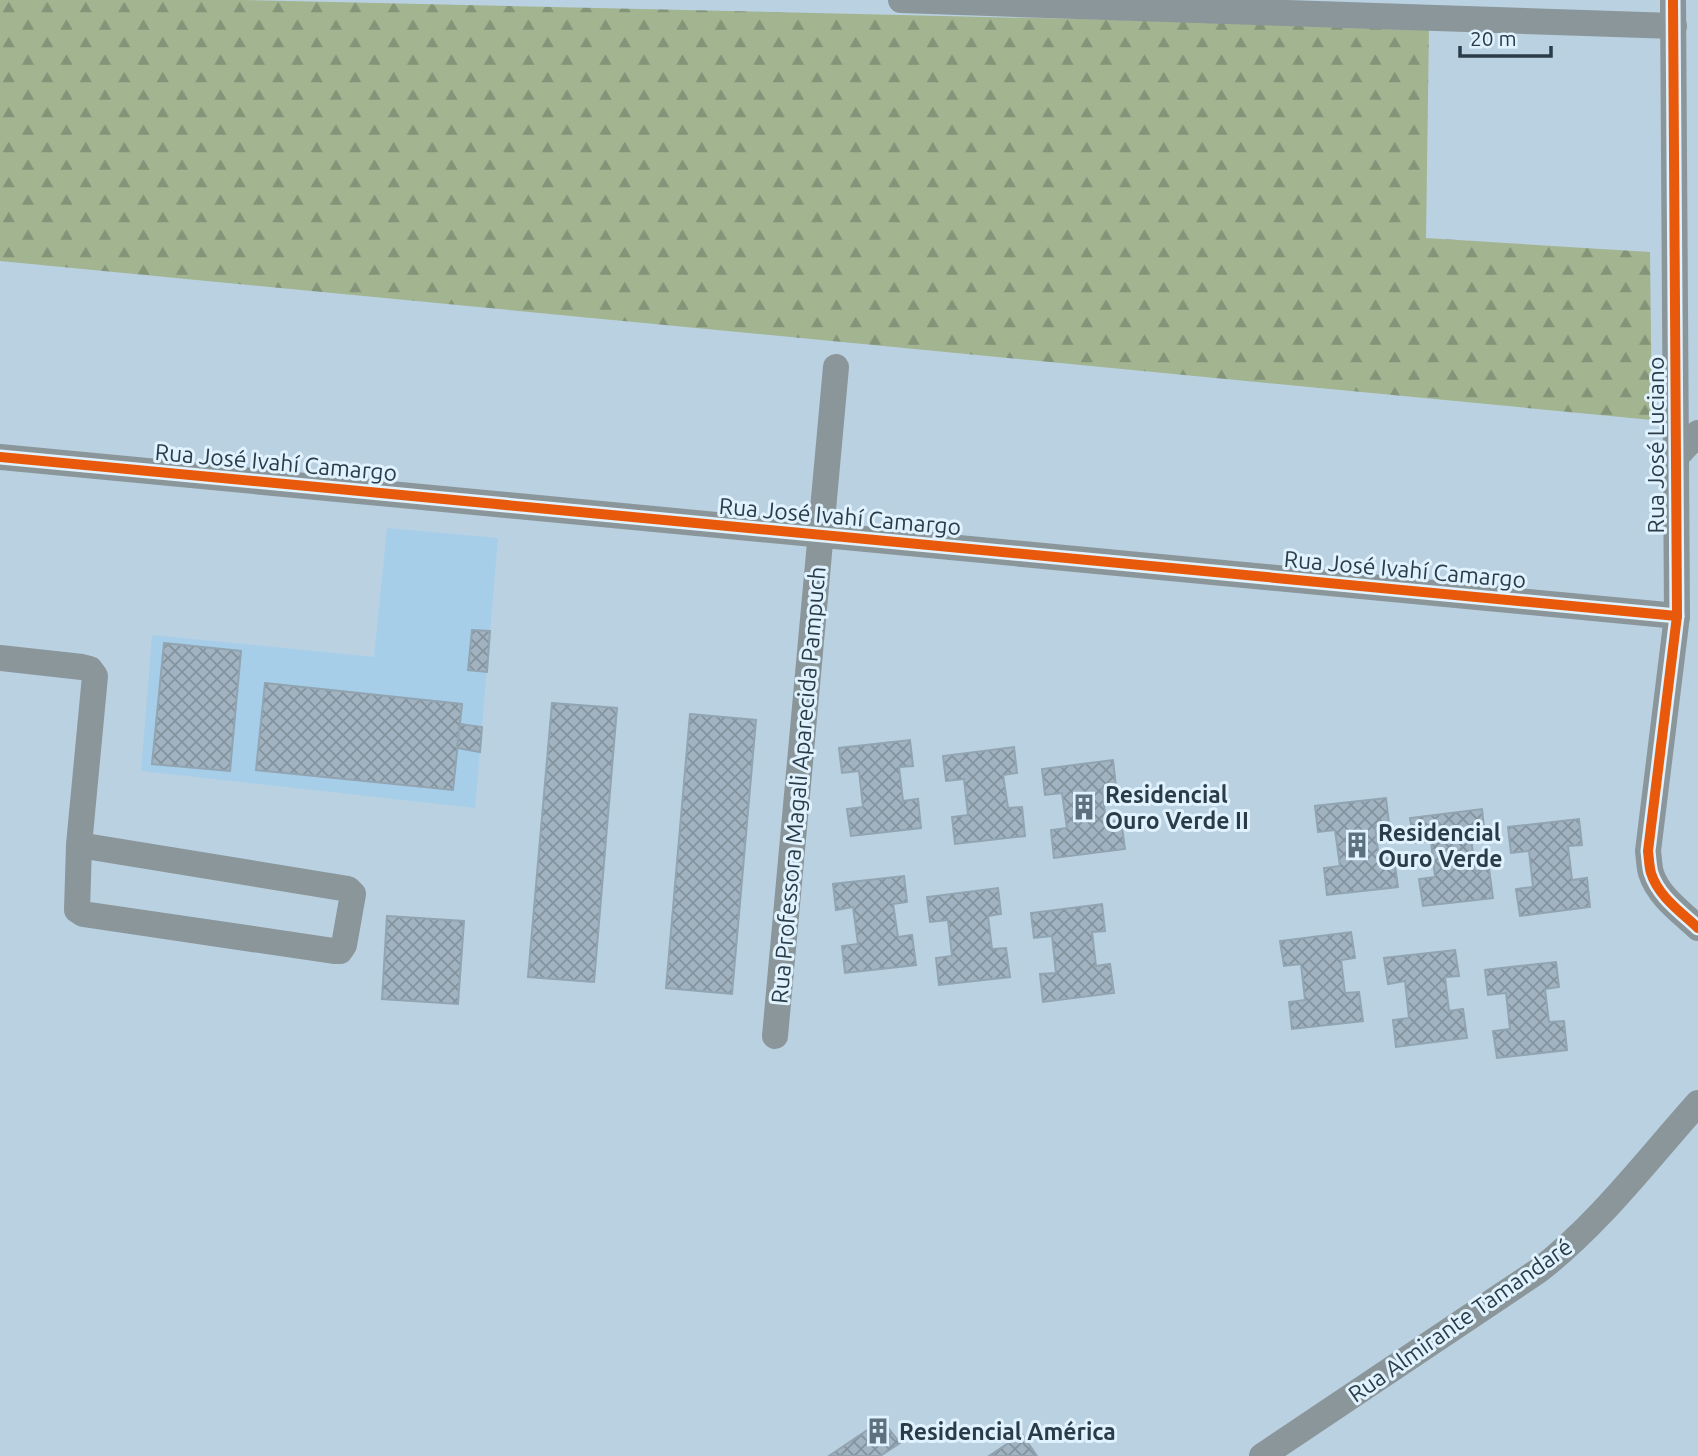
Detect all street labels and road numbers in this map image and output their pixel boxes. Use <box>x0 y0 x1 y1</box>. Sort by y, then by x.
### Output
street label: Rua José Luciano <box>1643 357 1668 533</box>
street label: Rua José Ivahí Camargo <box>154 439 398 485</box>
street label: Rua José Ivahí Camargo <box>718 493 962 539</box>
street label: Rua José Ivahí Camargo <box>1283 546 1527 592</box>
street label: Rua Professora Magali Aparecida Pampuch <box>766 565 830 1005</box>
street label: Rua Almirante Tamandaré <box>1344 1233 1576 1407</box>

